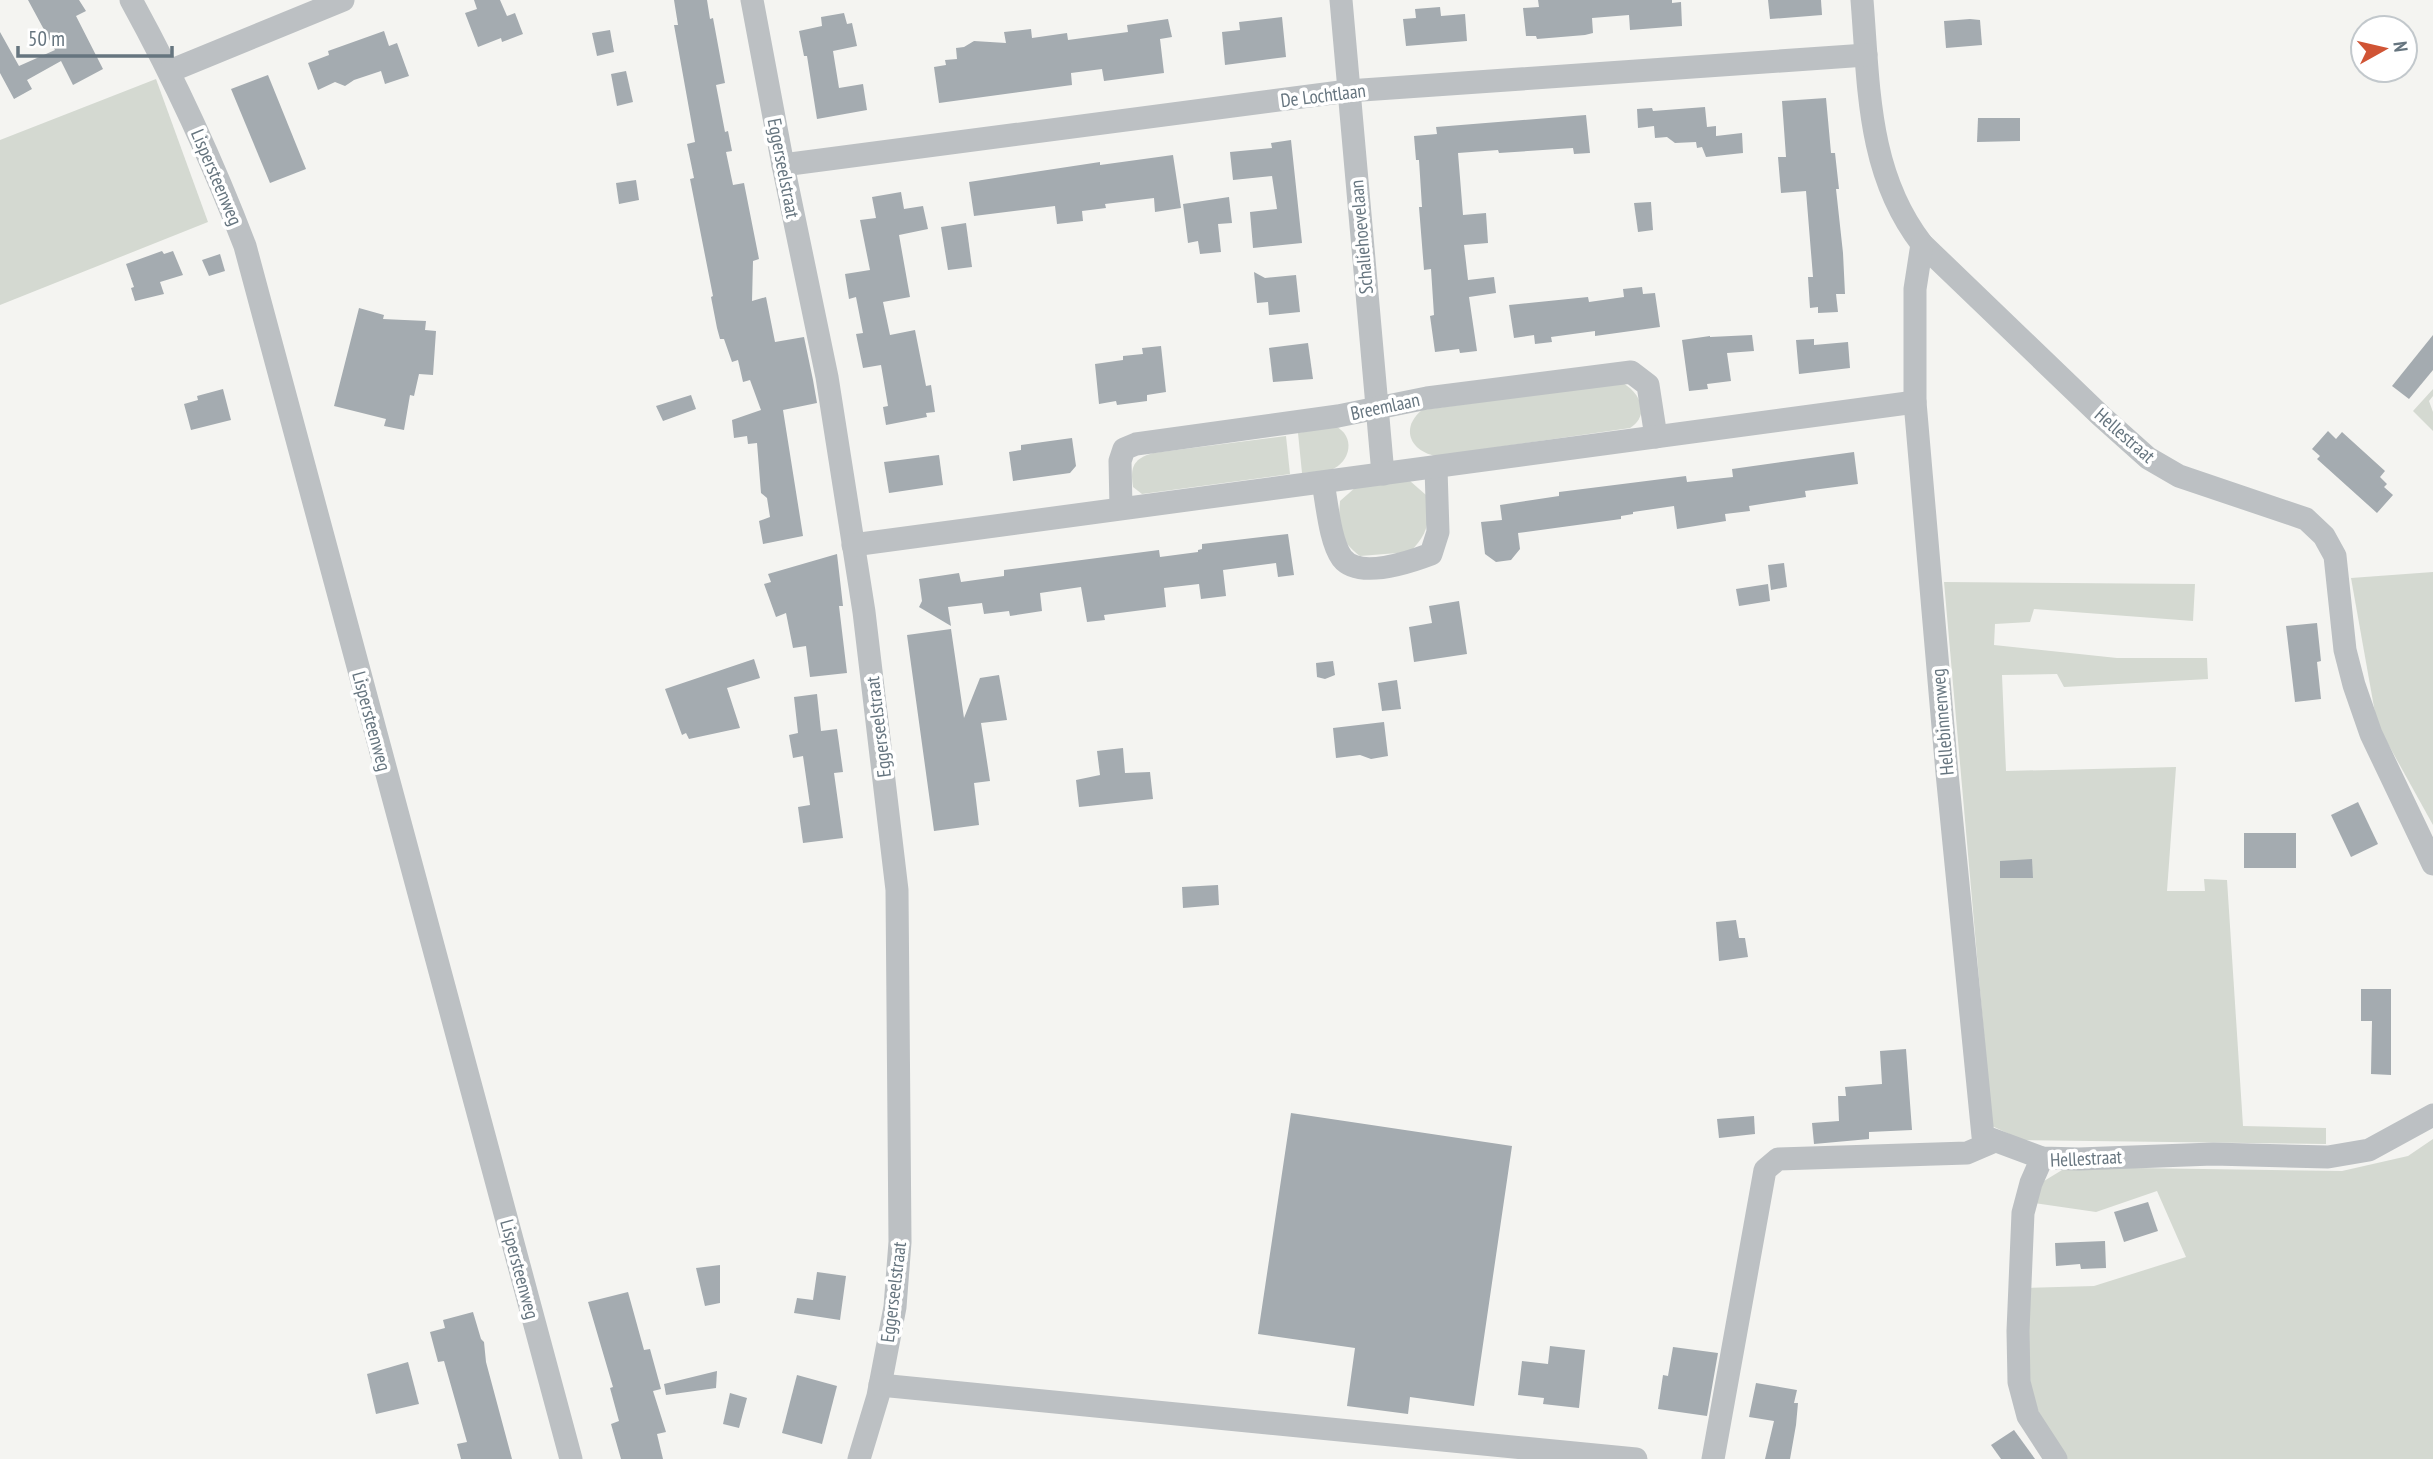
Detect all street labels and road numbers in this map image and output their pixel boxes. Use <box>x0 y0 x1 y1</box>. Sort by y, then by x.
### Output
street label: De Lochtlaan <box>1279 78 1367 112</box>
street label: Eggerseelstraat <box>763 116 806 221</box>
street label: Lispersteenweg <box>186 125 248 229</box>
street label: Schaliehoevelaan <box>1344 179 1378 295</box>
street label: Breemlaan <box>1348 387 1422 425</box>
street label: Hellestraat <box>2090 402 2161 468</box>
street label: Hellebinnenweg <box>1925 668 1959 776</box>
street label: Lispersteenweg <box>347 669 397 773</box>
street label: Eggerseelstraat <box>860 675 896 779</box>
street label: Hellestraat <box>2049 1144 2123 1172</box>
street label: Lispersteenweg <box>495 1217 545 1321</box>
street label: Eggerseelstraat <box>875 1240 911 1344</box>

